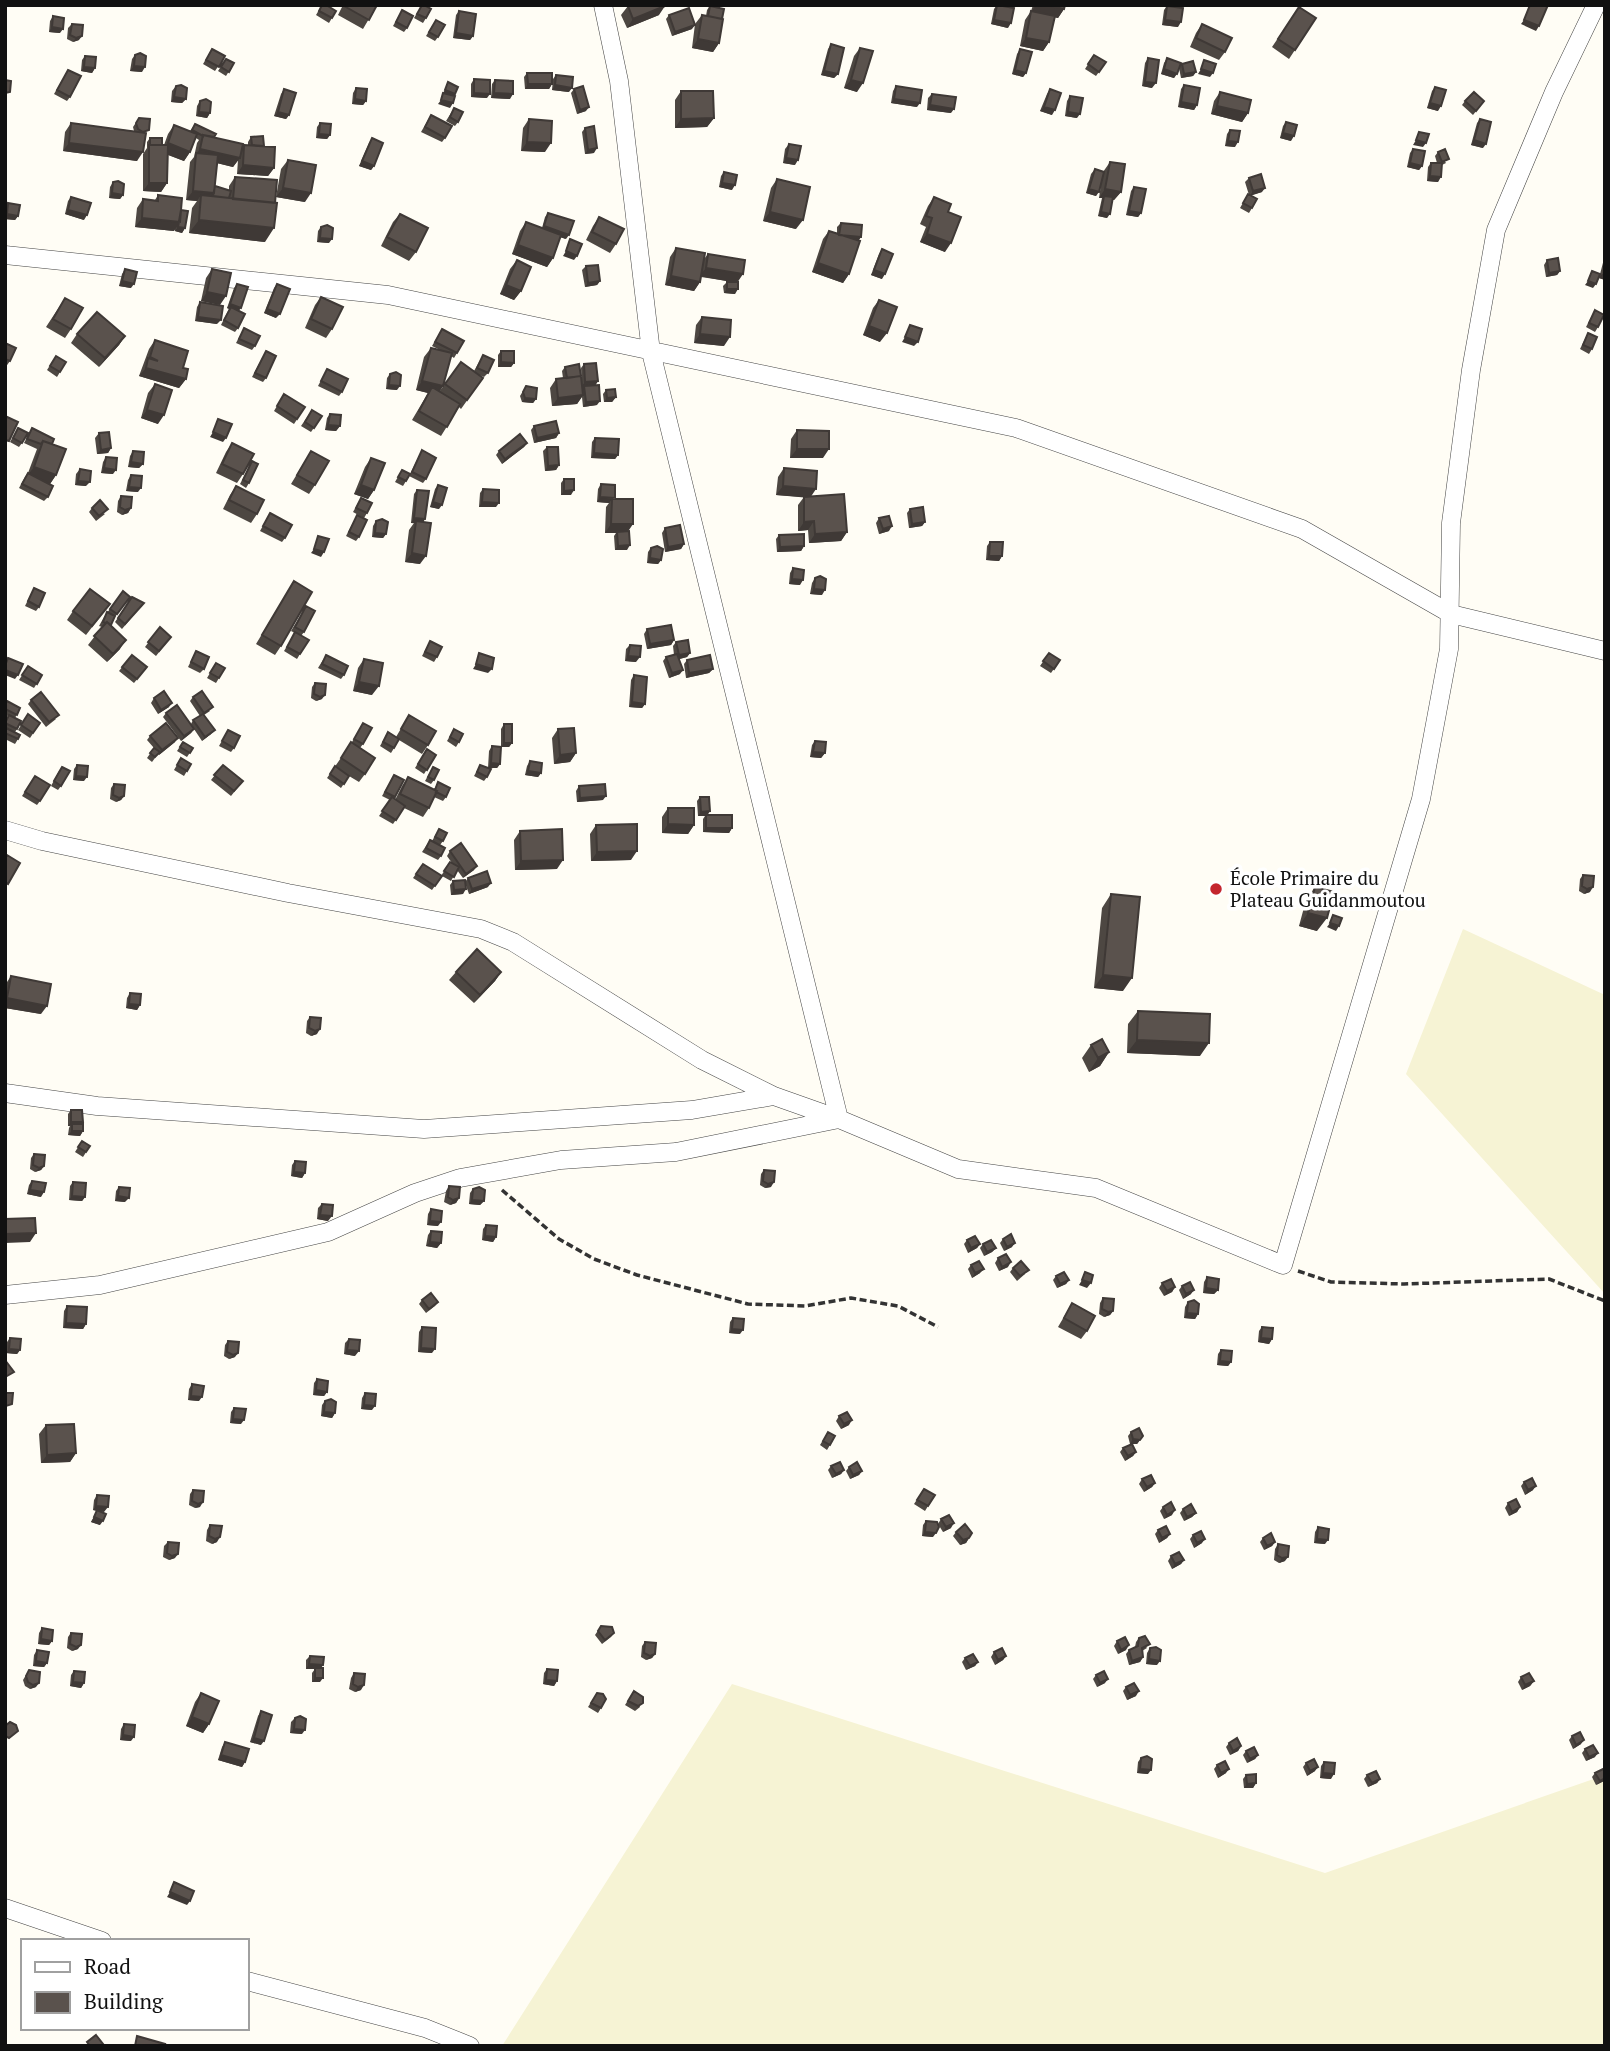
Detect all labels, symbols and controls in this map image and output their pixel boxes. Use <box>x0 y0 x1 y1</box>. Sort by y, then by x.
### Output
place label: École Primaire du Plateau Guidanmoutou <box>1230 865 1426 912</box>
marker: École Primaire du Plateau Guidanmoutou <box>1208 881 1224 897</box>
legend <box>21 1939 248 2030</box>
text: Road <box>84 1952 131 1980</box>
text: Building <box>84 1987 164 2015</box>

